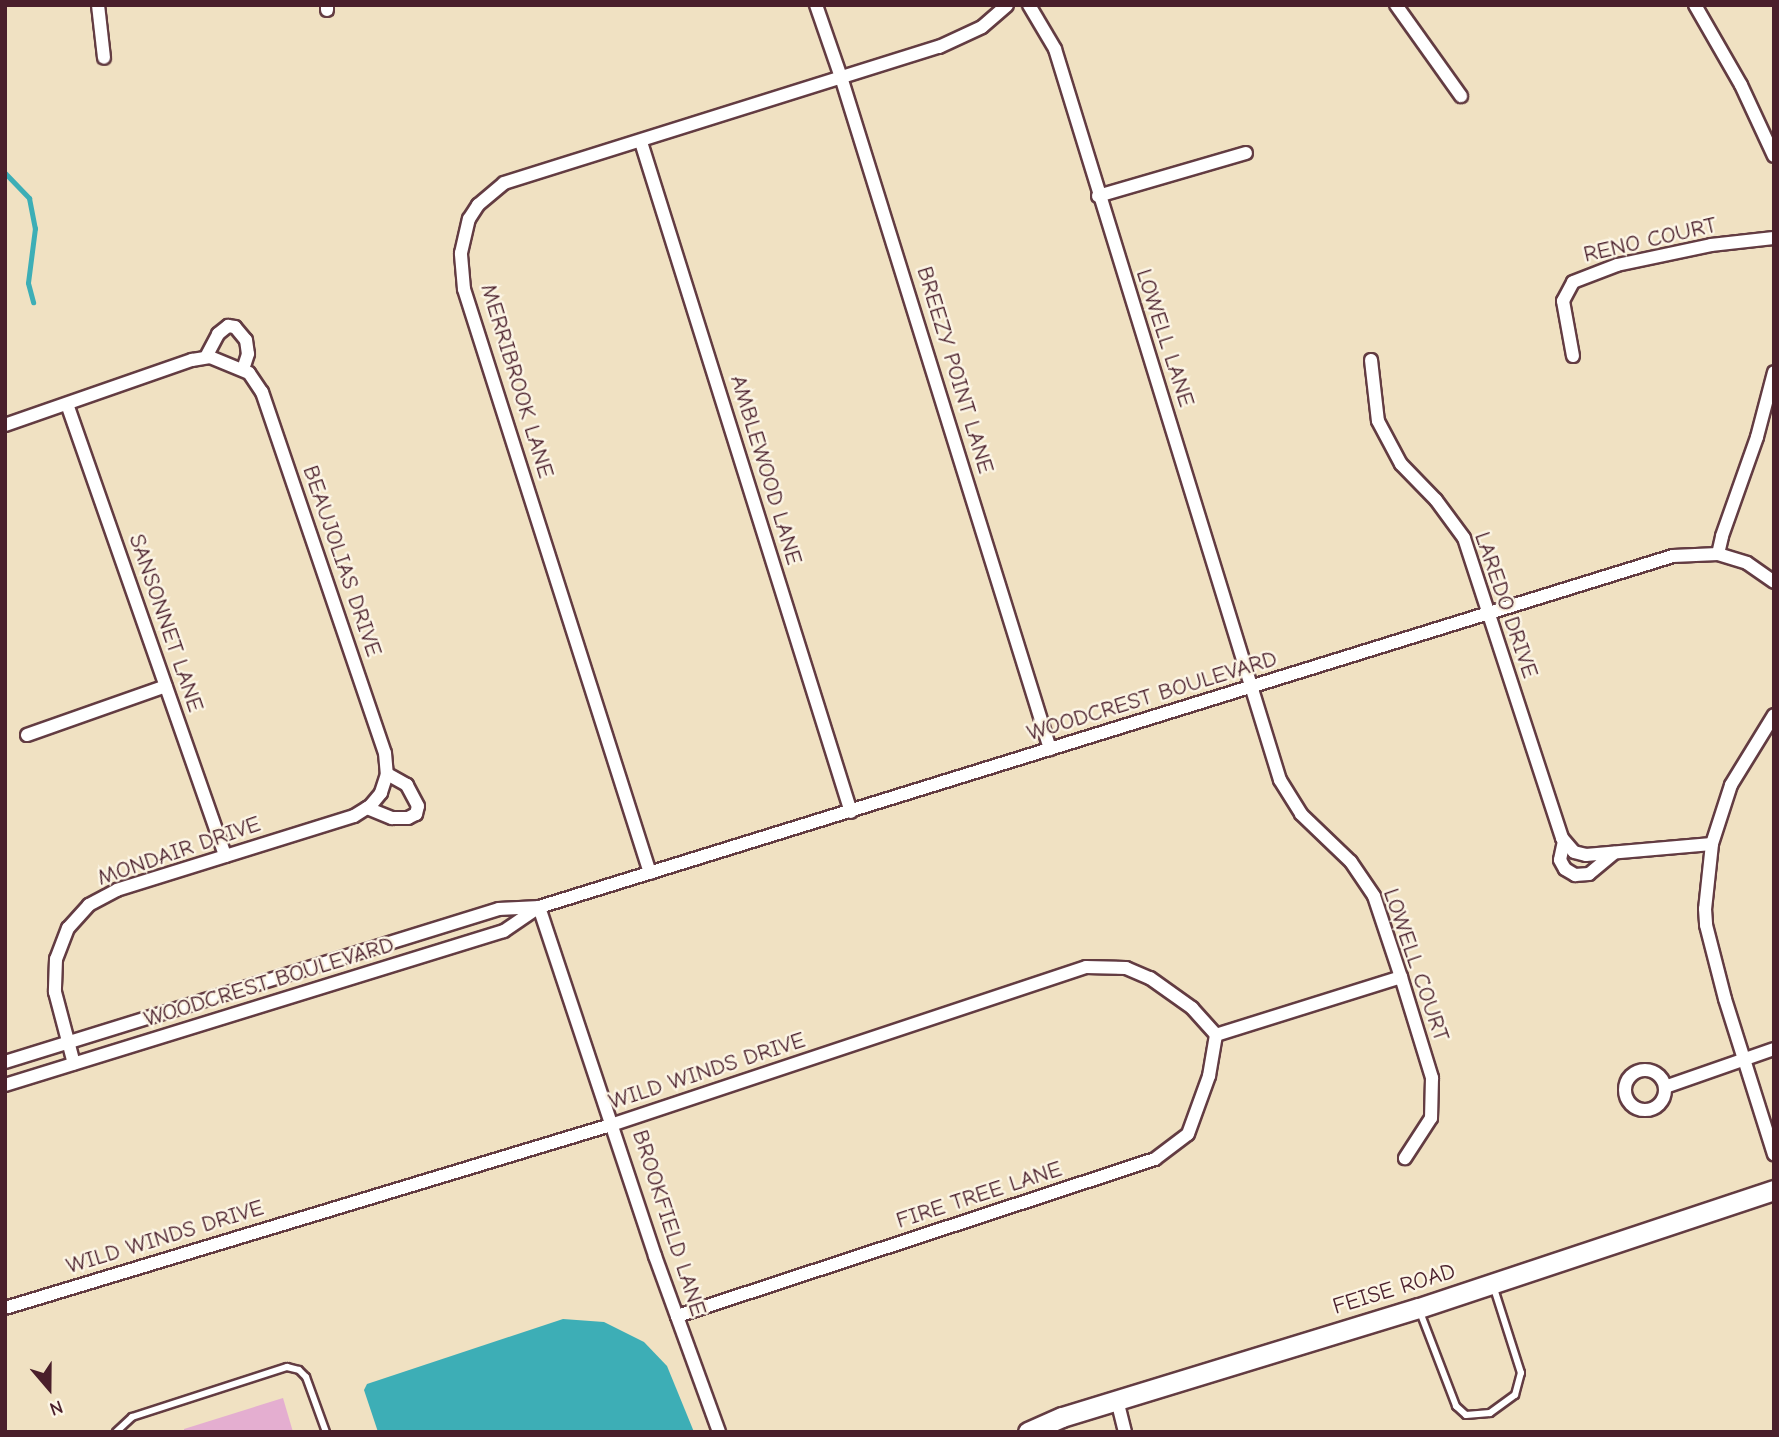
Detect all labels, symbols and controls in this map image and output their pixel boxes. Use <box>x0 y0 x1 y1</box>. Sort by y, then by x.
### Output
street label: RENO COURT <box>1581 211 1719 269</box>
street label: BREEZY POINT LANE <box>910 263 1000 477</box>
street label: LOWELL LANE <box>1130 266 1200 410</box>
street label: MERRIBROOK LANE <box>474 281 560 481</box>
street label: AMBLEWOOD LANE <box>724 372 808 568</box>
street label: BEAUJOLIAS DRIVE <box>296 462 388 660</box>
street label: LAREDO DRIVE <box>1468 528 1544 682</box>
street label: SANSONNET LANE <box>123 530 209 716</box>
street label: WOODCREST BOULEVARD <box>1024 645 1280 747</box>
street label: MONDAIR DRIVE <box>94 810 264 892</box>
street label: LOWELL COURT <box>1377 885 1455 1045</box>
street label: WOODCREST BOULEVARD <box>141 931 397 1033</box>
street label: WILD WINDS DRIVE <box>605 1026 809 1116</box>
street label: BROOKFIELD LANE <box>626 1126 712 1320</box>
street label: FIRE TREE LANE <box>893 1155 1065 1235</box>
street label: WILD WINDS DRIVE <box>63 1194 267 1280</box>
street label: FEISE ROAD <box>1329 1257 1459 1321</box>
north arrow <box>14 1353 84 1423</box>
text: N <box>47 1395 66 1420</box>

